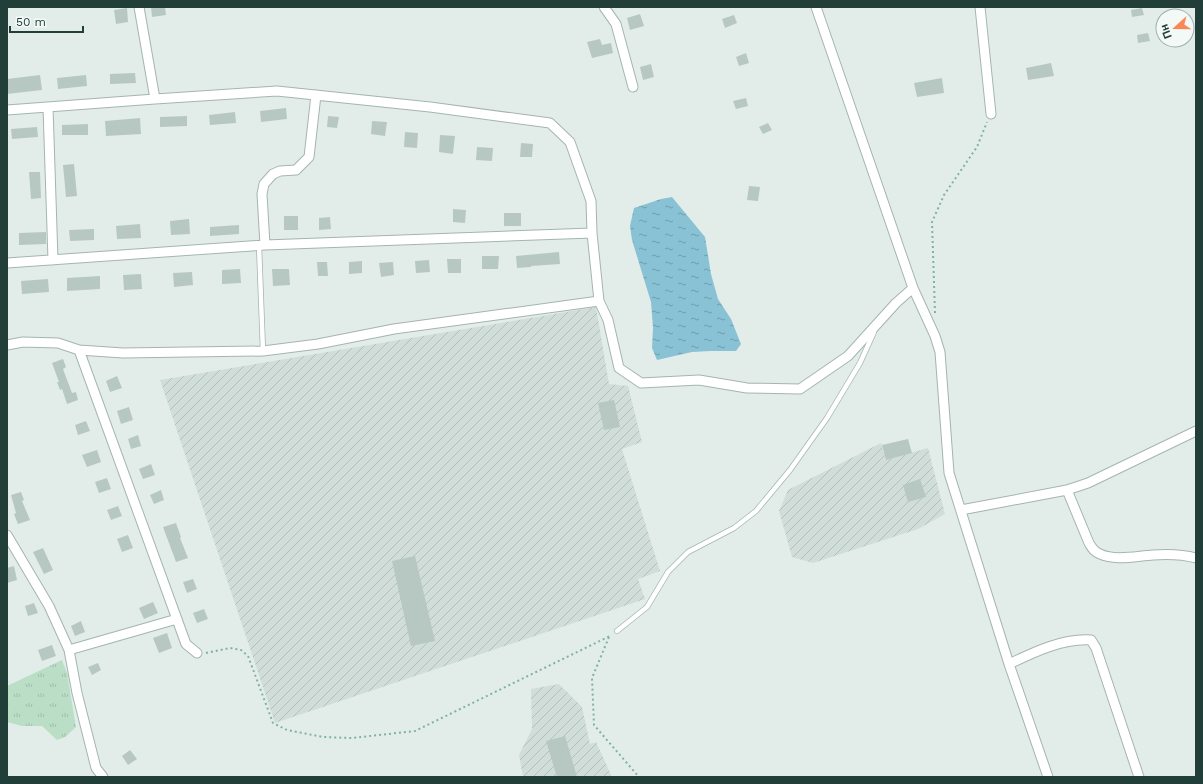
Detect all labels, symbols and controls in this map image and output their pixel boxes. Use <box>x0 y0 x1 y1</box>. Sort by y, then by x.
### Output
scale bar <box>10 8 83 34</box>
north arrow <box>1155 8 1195 48</box>
text: 50 m <box>16 15 46 29</box>
text: Пн <box>1157 22 1175 41</box>

